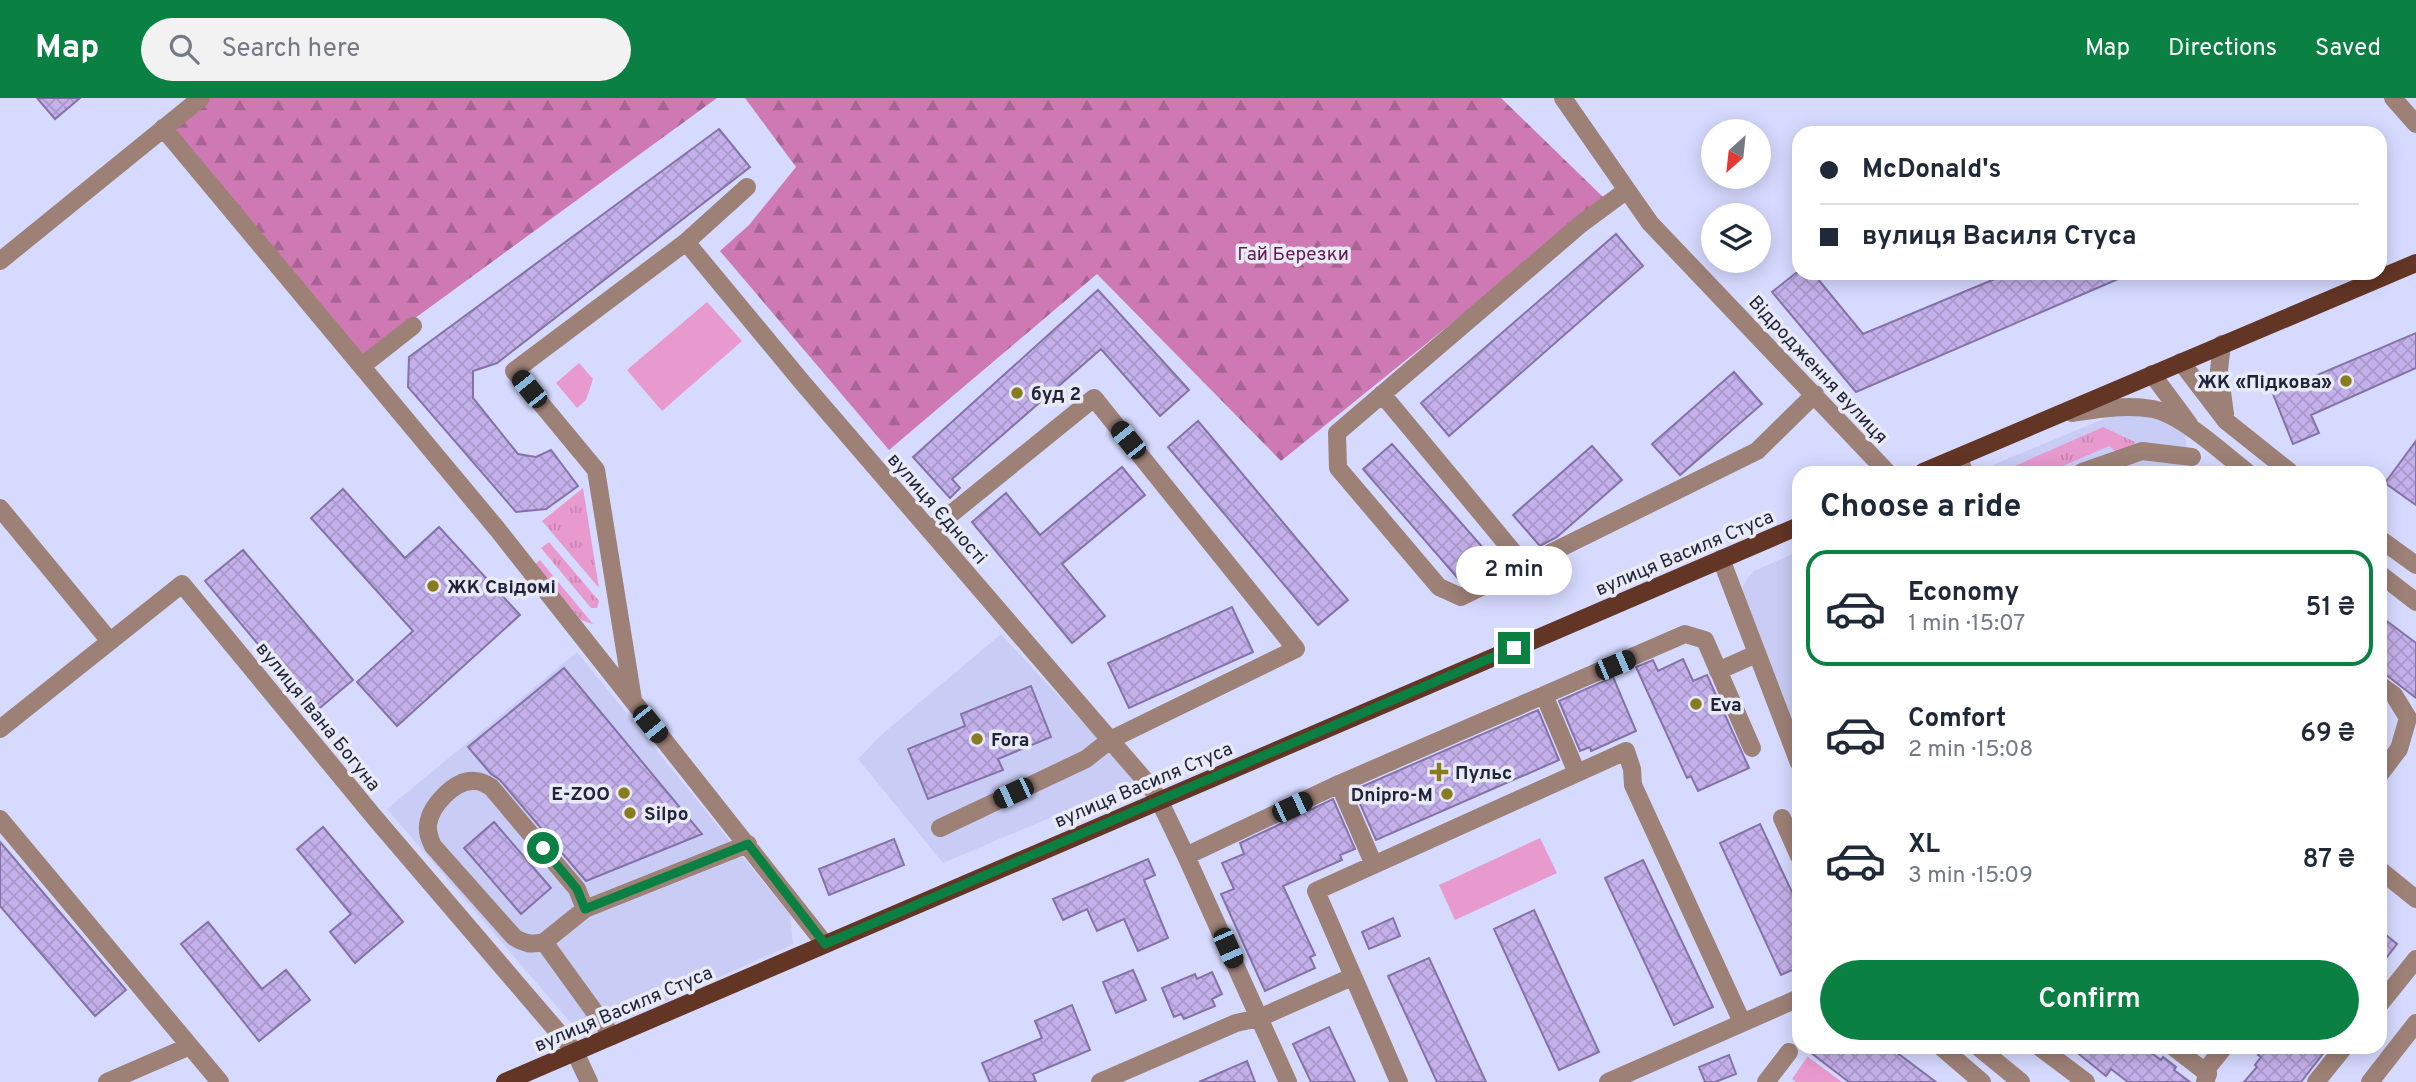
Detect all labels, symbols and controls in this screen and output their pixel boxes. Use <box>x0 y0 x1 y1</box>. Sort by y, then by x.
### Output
search box <box>141 18 631 81</box>
text: Map <box>35 28 99 70</box>
icon: search <box>165 30 203 68</box>
text: Search here <box>221 33 360 66</box>
text: Map <box>2085 34 2130 64</box>
text: Directions <box>2168 34 2277 64</box>
text: Saved <box>2315 34 2381 64</box>
north arrow <box>1701 119 1771 189</box>
map controls <box>1701 119 1771 273</box>
text: McDonald's <box>1862 154 2001 187</box>
button: layers <box>1701 203 1771 273</box>
text: вулиця Василя Стуса <box>1862 221 2137 254</box>
park label: Гай Березки <box>1237 243 1349 267</box>
street label: Відродження вулиця <box>1743 291 1892 449</box>
car <box>508 366 551 412</box>
place label: ЖК «Підкова» <box>2197 371 2332 395</box>
marker: ЖК «Підкова» <box>2338 373 2354 389</box>
place label: буд 2 <box>1031 383 1081 407</box>
marker: буд 2 <box>1009 385 1025 401</box>
car <box>1107 417 1150 463</box>
street label: вулиця Єдності <box>881 449 992 570</box>
text: Choose a ride <box>1820 488 2021 528</box>
street label: вулиця Василя Стуса <box>1592 505 1777 602</box>
callout: 2 min <box>1456 546 1572 596</box>
text: 2 min <box>1484 556 1544 585</box>
place label: ЖК Свідомі <box>447 576 556 600</box>
icon: car <box>1824 577 1887 640</box>
text: Economy <box>1908 577 2019 610</box>
marker: ЖК Свідомі <box>425 578 441 594</box>
text: 51 ₴ <box>2306 592 2355 625</box>
text: 1 min · 15:07 <box>1908 610 2025 639</box>
route end <box>1498 632 1530 664</box>
street label: вулиця Івана Богуна <box>250 638 385 797</box>
car <box>1592 647 1639 683</box>
place label: Eva <box>1710 694 1742 718</box>
marker: Eva <box>1688 696 1704 712</box>
car <box>629 701 672 747</box>
icon: car <box>1824 703 1887 766</box>
text: Comfort <box>1908 703 2006 736</box>
text: 69 ₴ <box>2300 718 2355 751</box>
place label: Fora <box>991 729 1029 753</box>
marker: Fora <box>969 731 985 747</box>
text: 2 min · 15:08 <box>1908 736 2033 765</box>
street label: вулиця Василя Стуса <box>1051 737 1236 834</box>
marker: Пульс <box>1429 762 1449 782</box>
place label: Пульс <box>1455 762 1512 786</box>
car <box>990 775 1037 811</box>
place label: E-ZOO <box>551 783 610 807</box>
place label: Dnipro-M <box>1351 784 1433 808</box>
marker: E-ZOO <box>616 785 632 801</box>
marker: Dnipro-M <box>1439 786 1455 802</box>
car <box>1269 789 1316 825</box>
place label: Silpo <box>644 803 688 827</box>
marker: Silpo <box>622 805 638 821</box>
icon: car <box>1824 829 1887 892</box>
text: XL <box>1908 829 1940 862</box>
route start <box>527 832 559 864</box>
text: 87 ₴ <box>2302 844 2355 877</box>
text: 3 min · 15:09 <box>1908 862 2033 891</box>
car <box>1210 925 1247 971</box>
button: Confirm <box>1820 960 2359 1040</box>
street label: вулиця Василя Стуса <box>531 961 716 1058</box>

